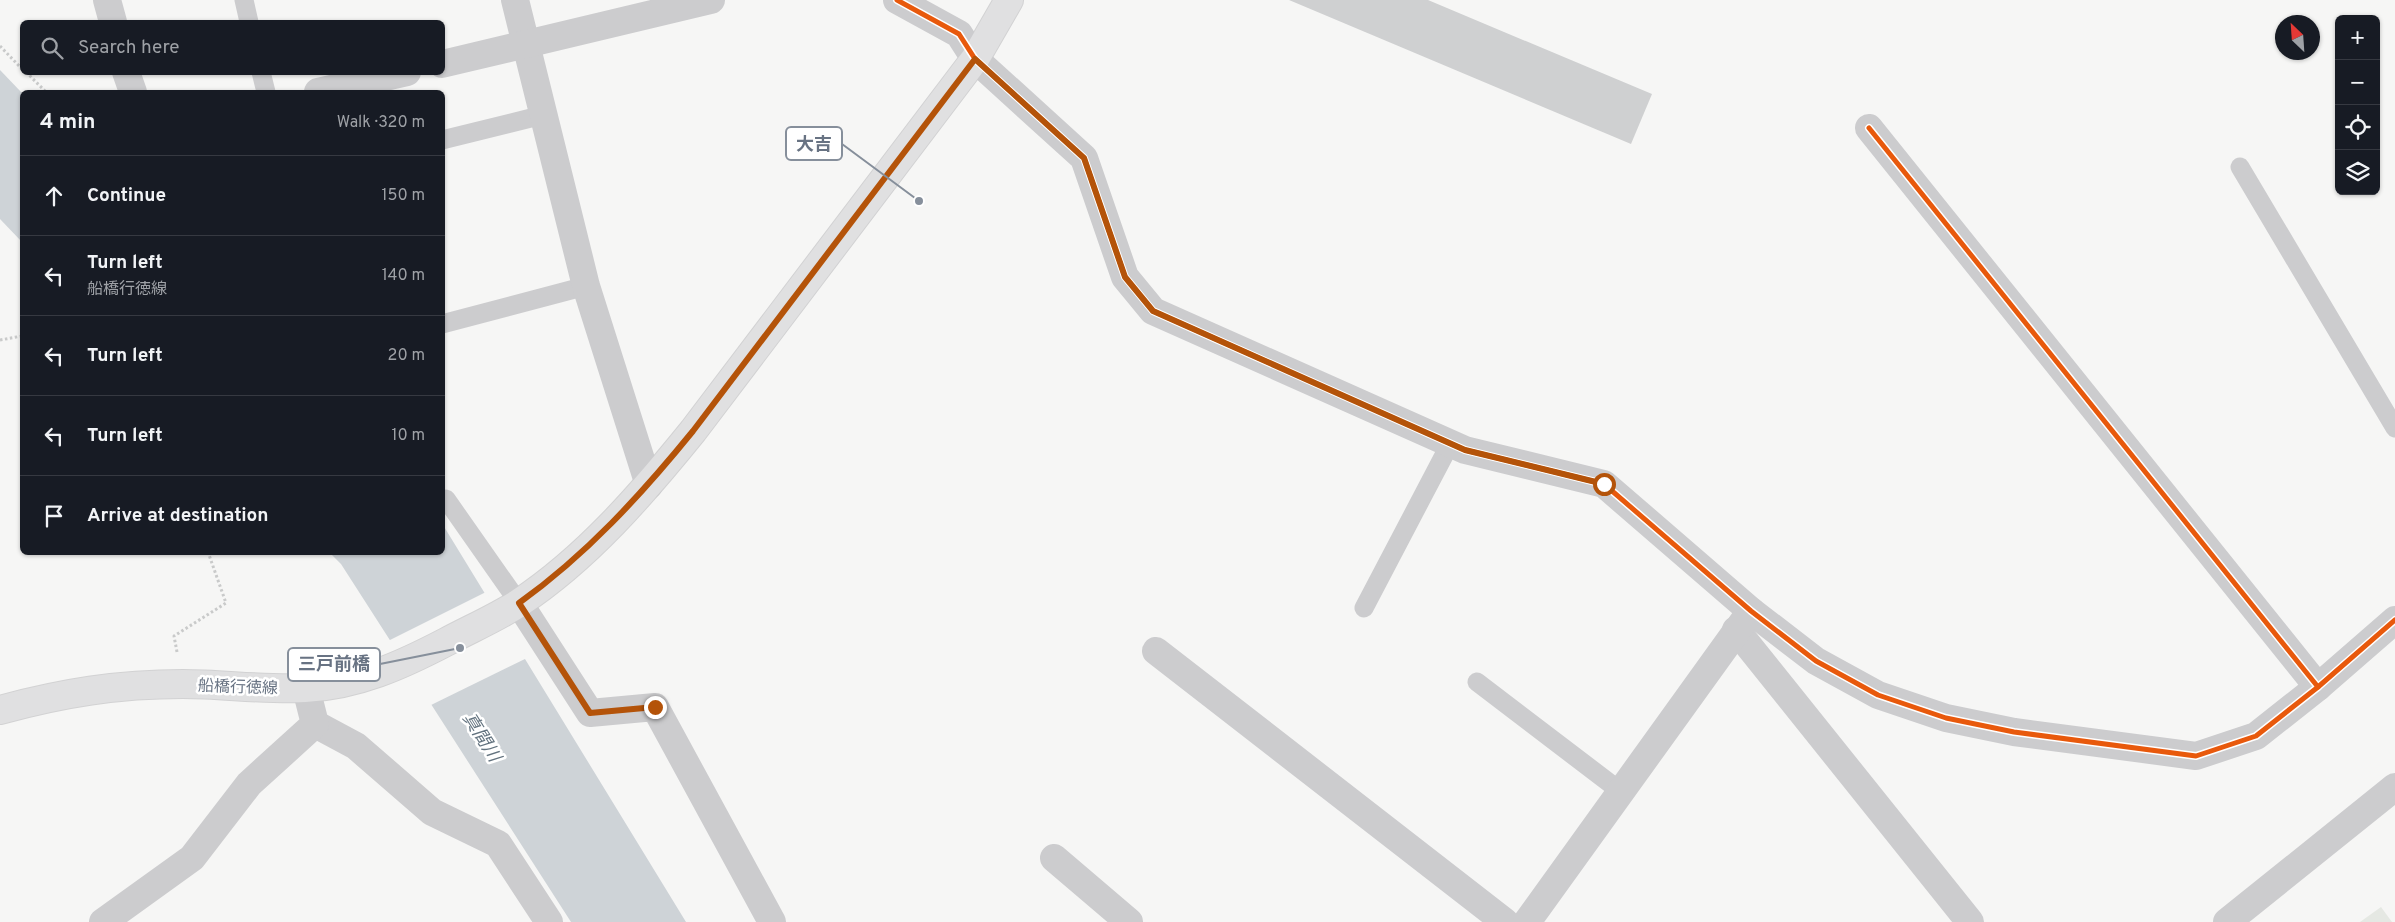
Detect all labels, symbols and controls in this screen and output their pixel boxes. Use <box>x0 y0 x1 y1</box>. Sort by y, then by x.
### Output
north arrow <box>2275 15 2320 60</box>
map controls <box>2335 15 2380 195</box>
button: + <box>2335 15 2380 60</box>
search box <box>20 20 445 75</box>
icon: search <box>38 34 66 62</box>
text: Search here <box>78 36 180 60</box>
button: − <box>2335 60 2380 105</box>
button: locate <box>2335 105 2380 150</box>
text: 4 min <box>40 109 96 136</box>
text: Walk · 320 m <box>337 113 425 133</box>
callout: 大吉 <box>786 127 842 160</box>
text: 大吉 <box>796 134 832 157</box>
button: layers <box>2335 150 2380 195</box>
icon: ahead <box>40 182 68 210</box>
text: Continue <box>87 184 166 208</box>
text: 150 m <box>382 186 425 206</box>
text: Turn left <box>87 251 163 275</box>
icon: left <box>40 262 68 290</box>
text: 140 m <box>382 266 425 286</box>
text: 船橋行徳線 <box>87 280 167 300</box>
icon: left <box>40 342 68 370</box>
text: Turn left <box>87 344 163 368</box>
text: 20 m <box>388 346 425 366</box>
icon: left <box>40 422 68 450</box>
text: Turn left <box>87 424 163 448</box>
text: 10 m <box>391 426 425 446</box>
route start <box>1593 473 1616 496</box>
icon: arrive <box>40 502 68 530</box>
text: Arrive at destination <box>87 504 268 528</box>
callout: 三戸前橋 <box>288 648 380 681</box>
text: 三戸前橋 <box>298 654 370 677</box>
street label: 船橋行徳線 <box>198 677 278 699</box>
route end <box>644 696 667 719</box>
water label: 真間川 <box>457 709 506 768</box>

